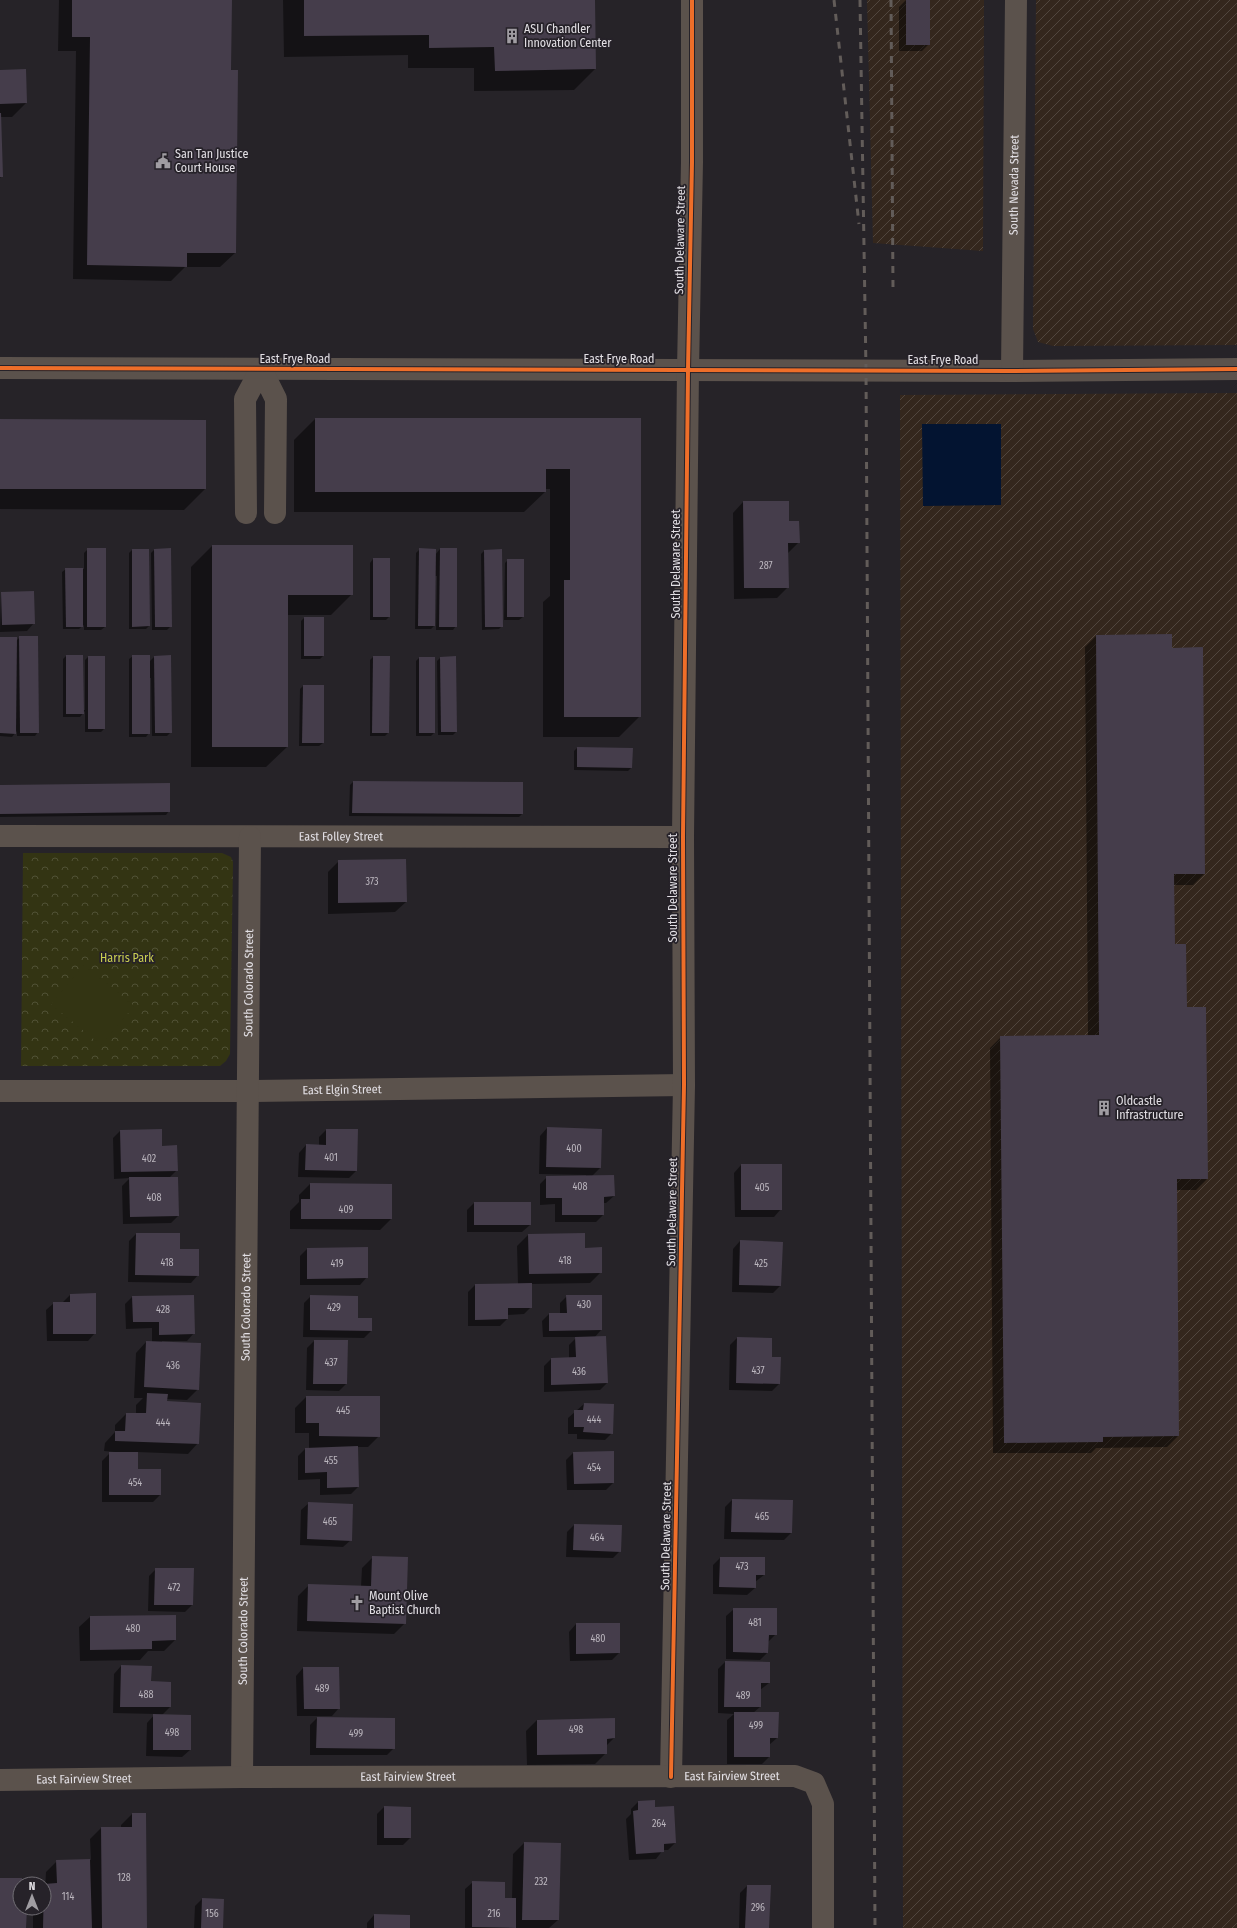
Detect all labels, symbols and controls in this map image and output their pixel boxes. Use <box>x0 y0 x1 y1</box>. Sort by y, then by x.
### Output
place label: ASU Chandler Innovation Center <box>524 22 612 50</box>
building icon: ASU Chandler Innovation Center <box>503 27 521 45</box>
street label: South Nevada Street <box>1006 135 1022 235</box>
place label: San Tan Justice Court House <box>175 147 248 175</box>
public building icon: San Tan Justice Court House <box>154 152 172 170</box>
street label: South Delaware Street <box>672 185 688 295</box>
street label: East Frye Road <box>259 352 331 366</box>
street label: East Frye Road <box>583 352 655 366</box>
street label: East Frye Road <box>907 353 979 367</box>
street label: South Delaware Street <box>669 509 683 619</box>
house number: 287 <box>759 560 773 572</box>
street label: East Folley Street <box>299 829 383 844</box>
street label: South Delaware Street <box>666 833 680 943</box>
house number: 373 <box>366 876 379 888</box>
street label: South Colorado Street <box>241 929 256 1037</box>
park label: Harris Park <box>100 951 154 965</box>
street label: East Elgin Street <box>302 1082 382 1097</box>
place label: Oldcastle Infrastructure <box>1116 1094 1183 1122</box>
building icon: Oldcastle Infrastructure <box>1095 1099 1113 1117</box>
house number: 400 <box>566 1143 582 1155</box>
house number: 401 <box>324 1152 338 1164</box>
house number: 402 <box>142 1153 157 1165</box>
street label: South Delaware Street <box>664 1157 680 1267</box>
house number: 408 <box>572 1181 588 1193</box>
house number: 405 <box>755 1182 770 1194</box>
house number: 408 <box>146 1192 162 1204</box>
house number: 409 <box>339 1204 354 1216</box>
street label: South Colorado Street <box>239 1253 253 1361</box>
house number: 418 <box>558 1255 572 1267</box>
house number: 418 <box>160 1257 174 1269</box>
house number: 419 <box>330 1258 344 1270</box>
house number: 425 <box>754 1258 768 1270</box>
house number: 430 <box>577 1299 591 1311</box>
house number: 429 <box>327 1302 341 1314</box>
house number: 428 <box>156 1304 170 1316</box>
house number: 437 <box>324 1357 338 1369</box>
house number: 436 <box>166 1360 180 1372</box>
house number: 437 <box>751 1365 765 1377</box>
house number: 436 <box>572 1366 586 1378</box>
house number: 445 <box>336 1405 350 1417</box>
house number: 444 <box>587 1414 601 1426</box>
house number: 444 <box>156 1417 170 1429</box>
house number: 455 <box>324 1455 338 1467</box>
house number: 454 <box>587 1462 601 1474</box>
house number: 454 <box>128 1477 142 1489</box>
street label: South Delaware Street <box>658 1481 674 1591</box>
house number: 465 <box>755 1511 770 1523</box>
house number: 465 <box>323 1516 338 1528</box>
house number: 464 <box>590 1532 604 1544</box>
house number: 473 <box>735 1561 749 1573</box>
street label: South Colorado Street <box>236 1577 251 1685</box>
house number: 472 <box>168 1582 181 1594</box>
place label: Mount Olive Baptist Church <box>369 1589 441 1617</box>
church icon: Mount Olive Baptist Church <box>348 1594 366 1612</box>
house number: 481 <box>748 1617 762 1629</box>
house number: 480 <box>125 1623 141 1635</box>
house number: 480 <box>590 1633 606 1645</box>
house number: 489 <box>315 1683 329 1695</box>
house number: 488 <box>139 1689 153 1701</box>
house number: 489 <box>736 1690 750 1702</box>
house number: 499 <box>749 1720 763 1732</box>
house number: 498 <box>569 1724 583 1736</box>
house number: 498 <box>165 1727 179 1739</box>
house number: 499 <box>349 1728 363 1740</box>
street label: East Fairview Street <box>684 1769 780 1783</box>
street label: East Fairview Street <box>360 1770 456 1784</box>
street label: East Fairview Street <box>36 1771 132 1787</box>
house number: 264 <box>652 1818 666 1830</box>
house number: 128 <box>117 1872 131 1884</box>
north arrow <box>12 1876 52 1916</box>
house number: 232 <box>534 1876 548 1888</box>
text: N <box>29 1880 35 1893</box>
house number: 114 <box>62 1891 74 1903</box>
house number: 296 <box>751 1902 765 1914</box>
house number: 156 <box>205 1908 219 1920</box>
house number: 216 <box>487 1908 501 1920</box>

